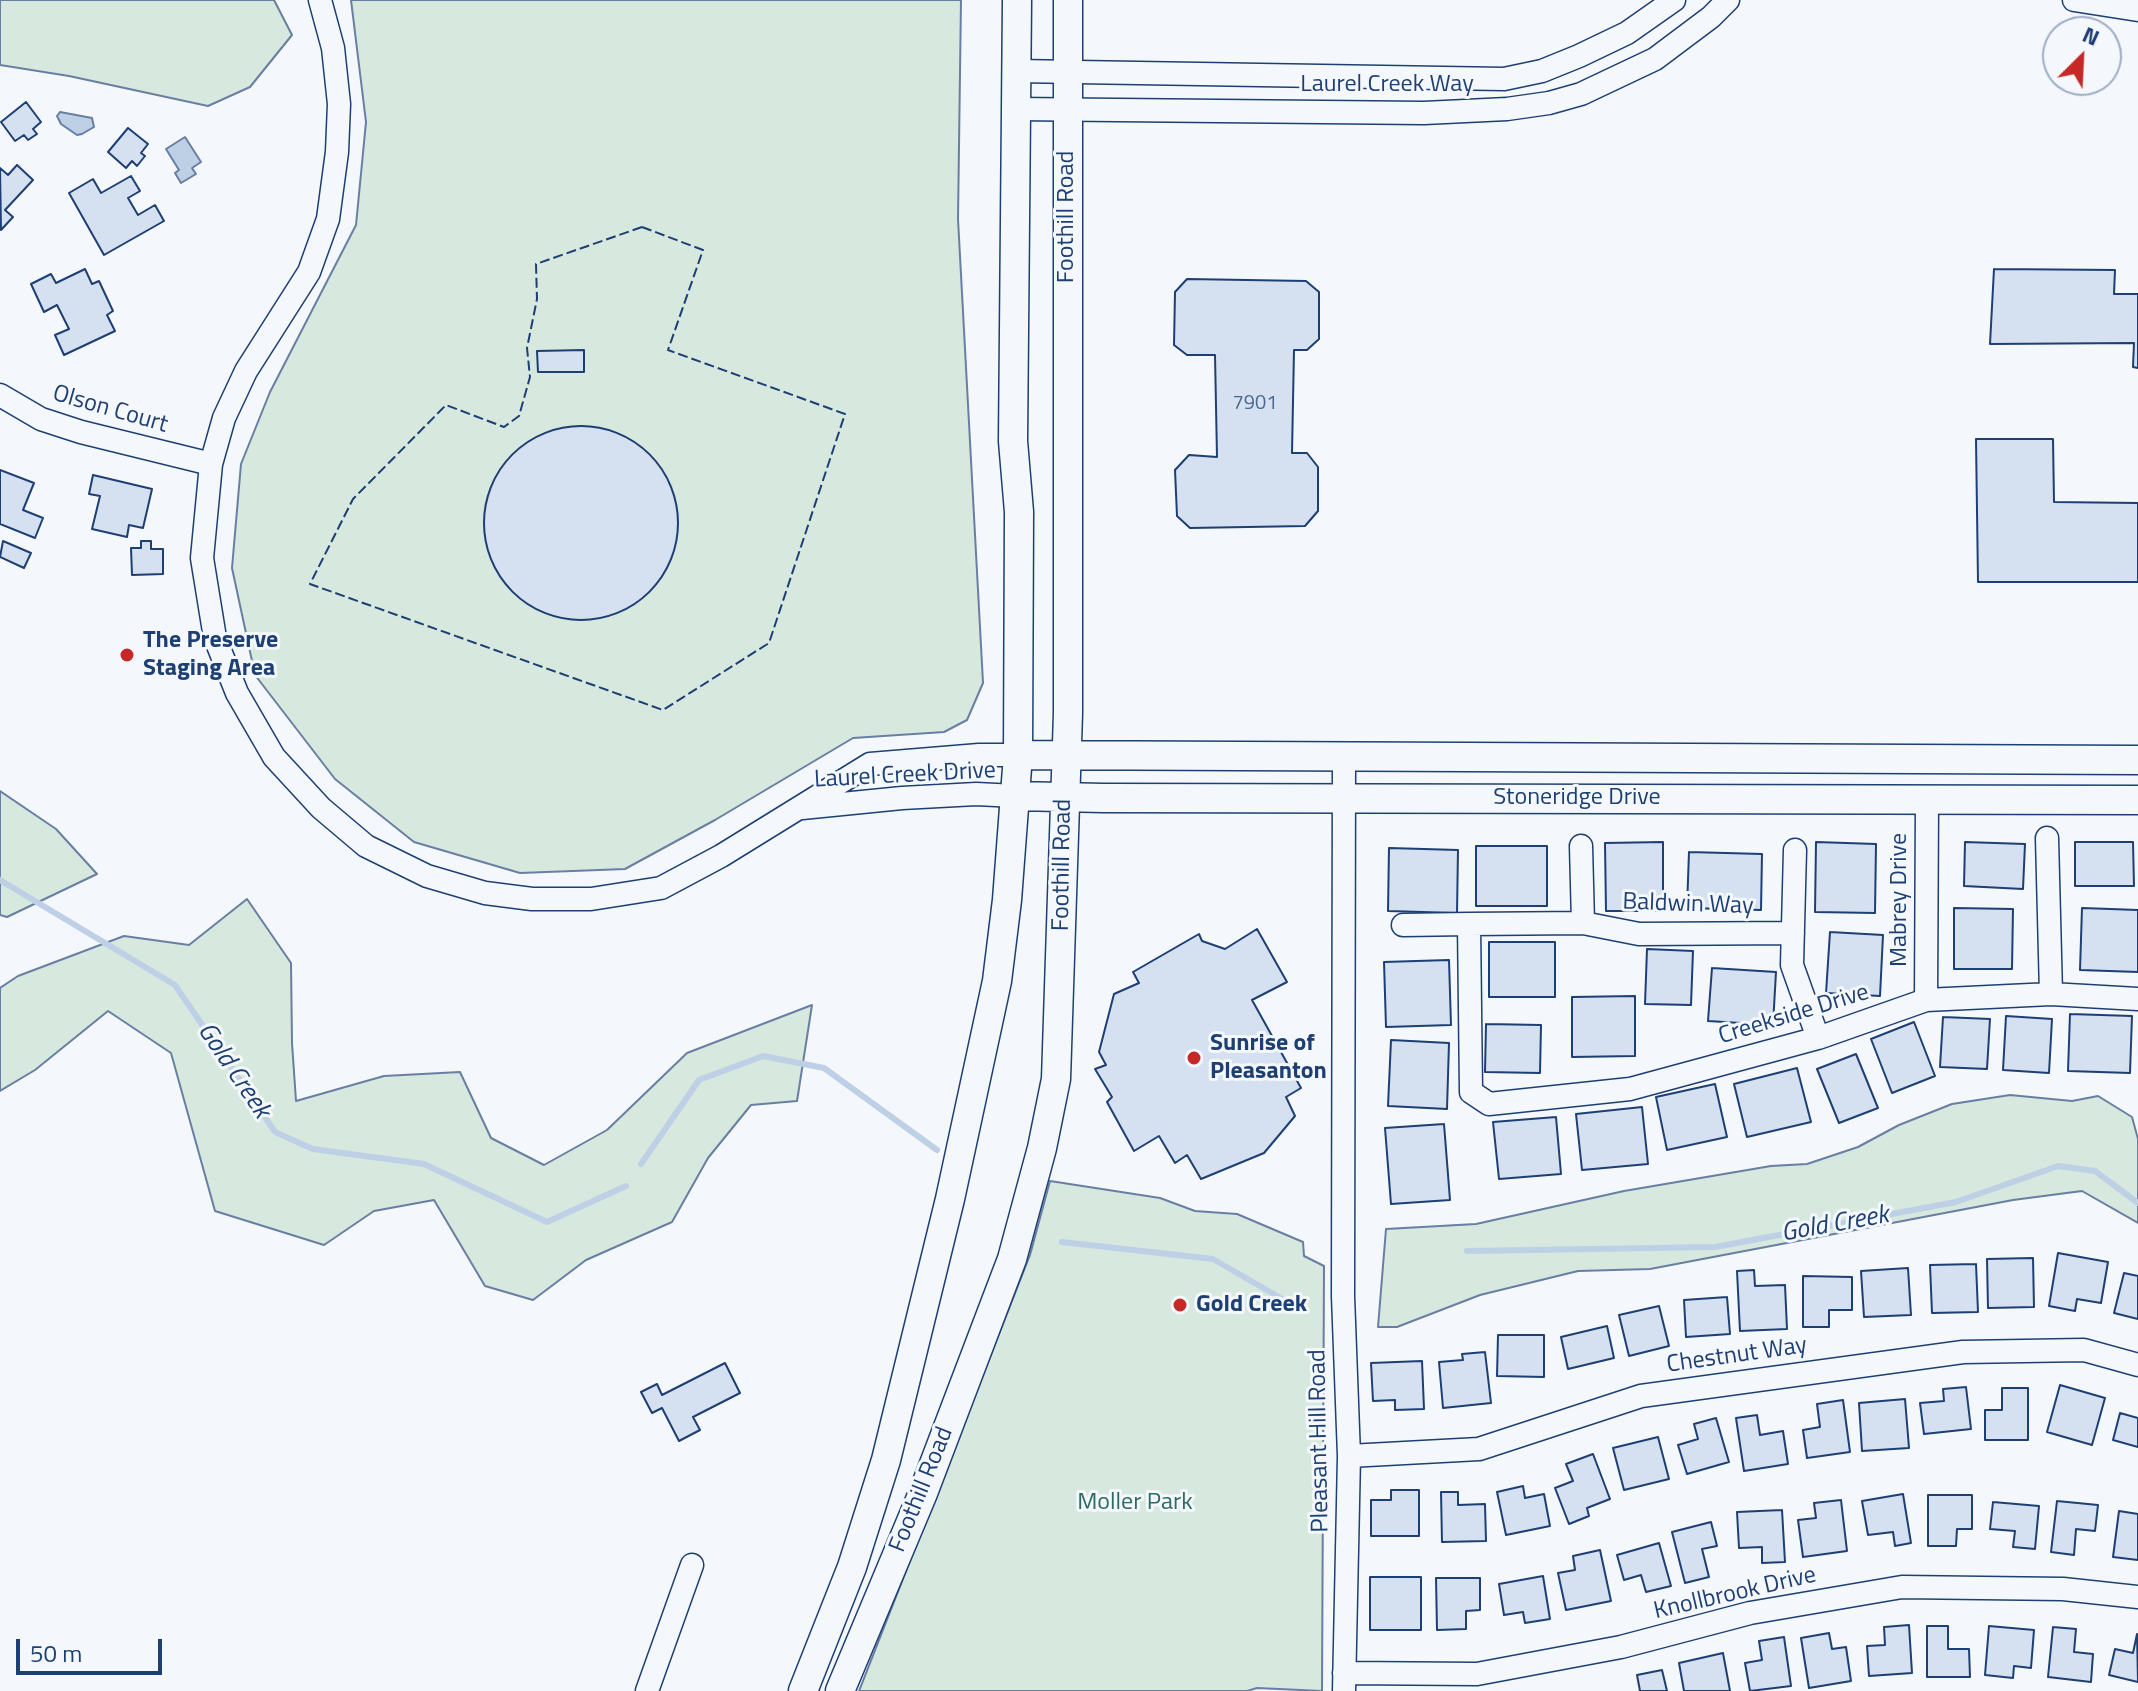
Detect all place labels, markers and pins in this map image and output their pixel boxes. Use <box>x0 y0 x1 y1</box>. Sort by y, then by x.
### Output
place label: The Preserve Staging Area <box>143 627 278 683</box>
marker: The Preserve Staging Area <box>118 646 136 664</box>
place label: Sunrise of Pleasanton <box>1210 1030 1327 1086</box>
marker: Sunrise of Pleasanton <box>1185 1049 1203 1067</box>
place label: Gold Creek <box>1196 1291 1307 1319</box>
marker: Gold Creek <box>1171 1296 1189 1314</box>

